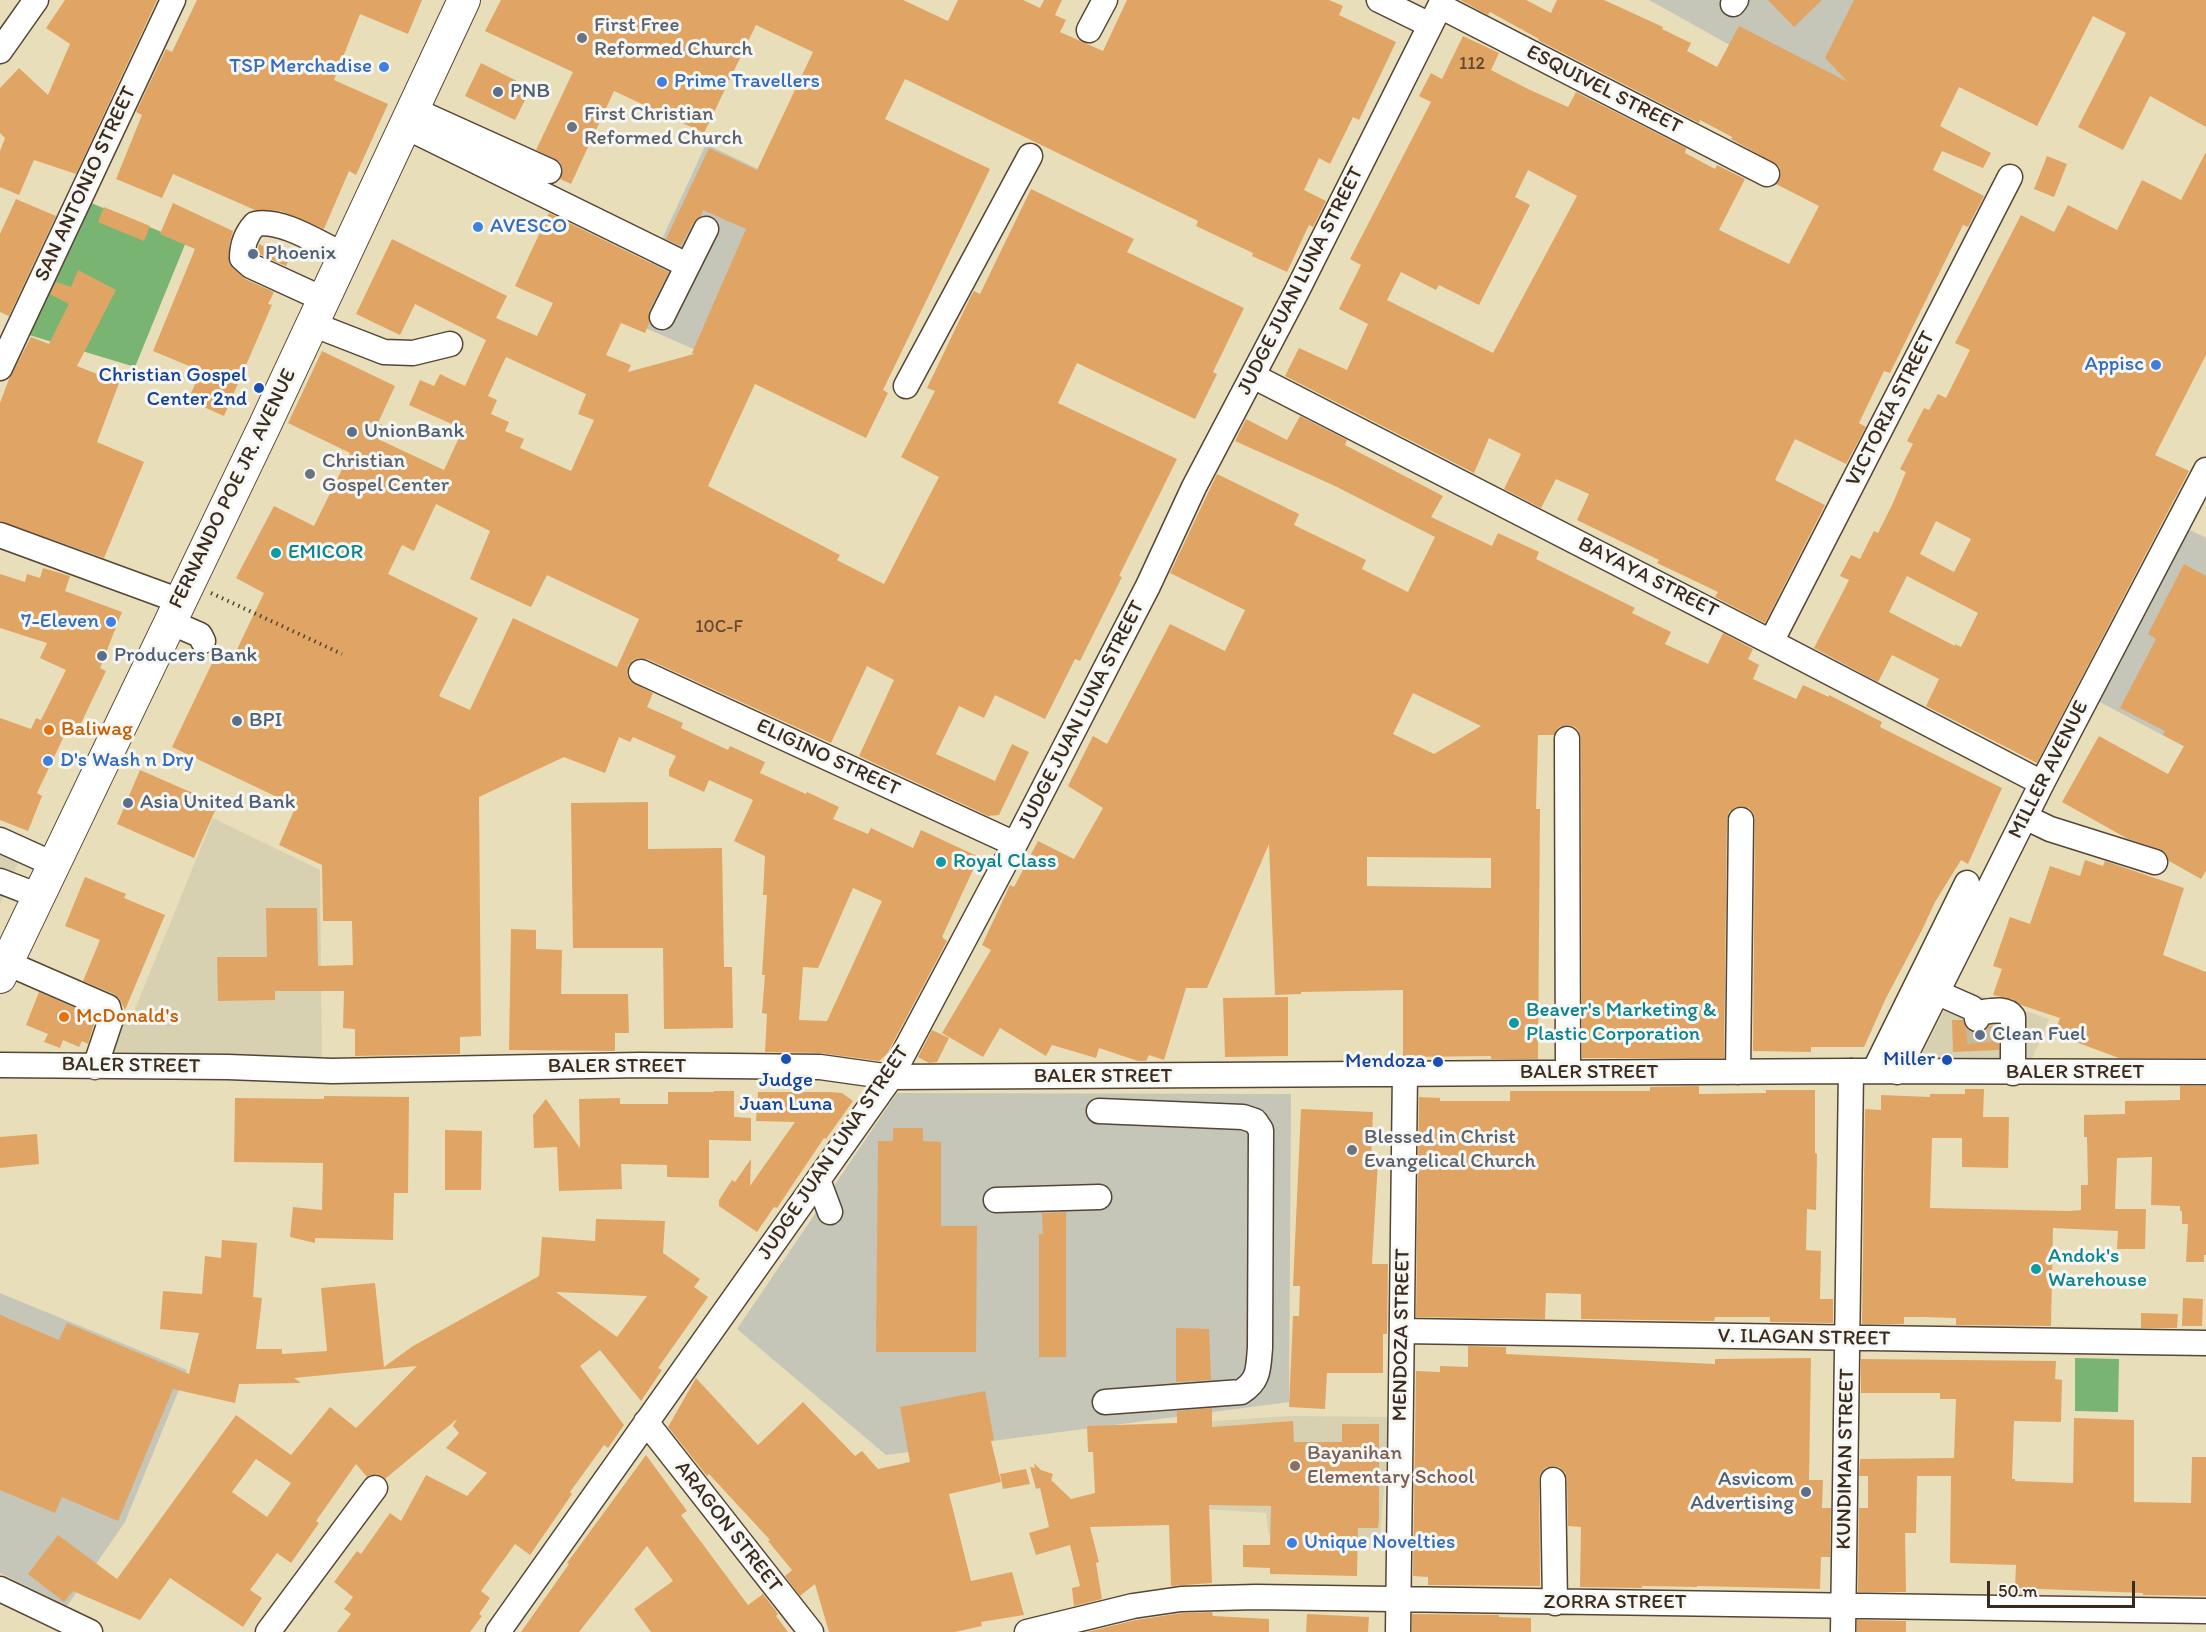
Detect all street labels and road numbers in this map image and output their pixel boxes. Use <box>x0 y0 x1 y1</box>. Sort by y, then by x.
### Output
street label: ESQUIVEL STREET <box>1522 40 1686 140</box>
street label: SAN ANTONIO STREET <box>30 82 142 286</box>
street label: JUDGE JUAN LUNA STREET <box>1232 163 1370 399</box>
street label: VICTORIA STREET <box>1841 327 1941 491</box>
street label: FERNANDO POE JR. AVENUE <box>164 365 302 613</box>
street label: BAYAYA STREET <box>1574 532 1722 624</box>
street label: JUDGE JUAN LUNA STREET <box>1013 597 1151 833</box>
street label: MILLER AVENUE <box>2003 697 2095 843</box>
street label: ELIGINO STREET <box>752 714 904 802</box>
street label: JUDGE JUAN LUNA STREET <box>753 1041 915 1265</box>
street label: BALER STREET <box>61 1052 201 1080</box>
street label: BALER STREET <box>548 1054 686 1080</box>
street label: BALER STREET <box>1520 1060 1658 1086</box>
street label: BALER STREET <box>2006 1060 2144 1086</box>
street label: BALER STREET <box>1034 1064 1172 1090</box>
street label: MENDOZA STREET <box>1388 1248 1416 1422</box>
street label: V. ILAGAN STREET <box>1717 1324 1891 1352</box>
street label: KUNDIMAN STREET <box>1832 1368 1860 1550</box>
street label: ARAGON STREET <box>669 1456 787 1598</box>
street label: ZORRA STREET <box>1544 1590 1686 1616</box>

